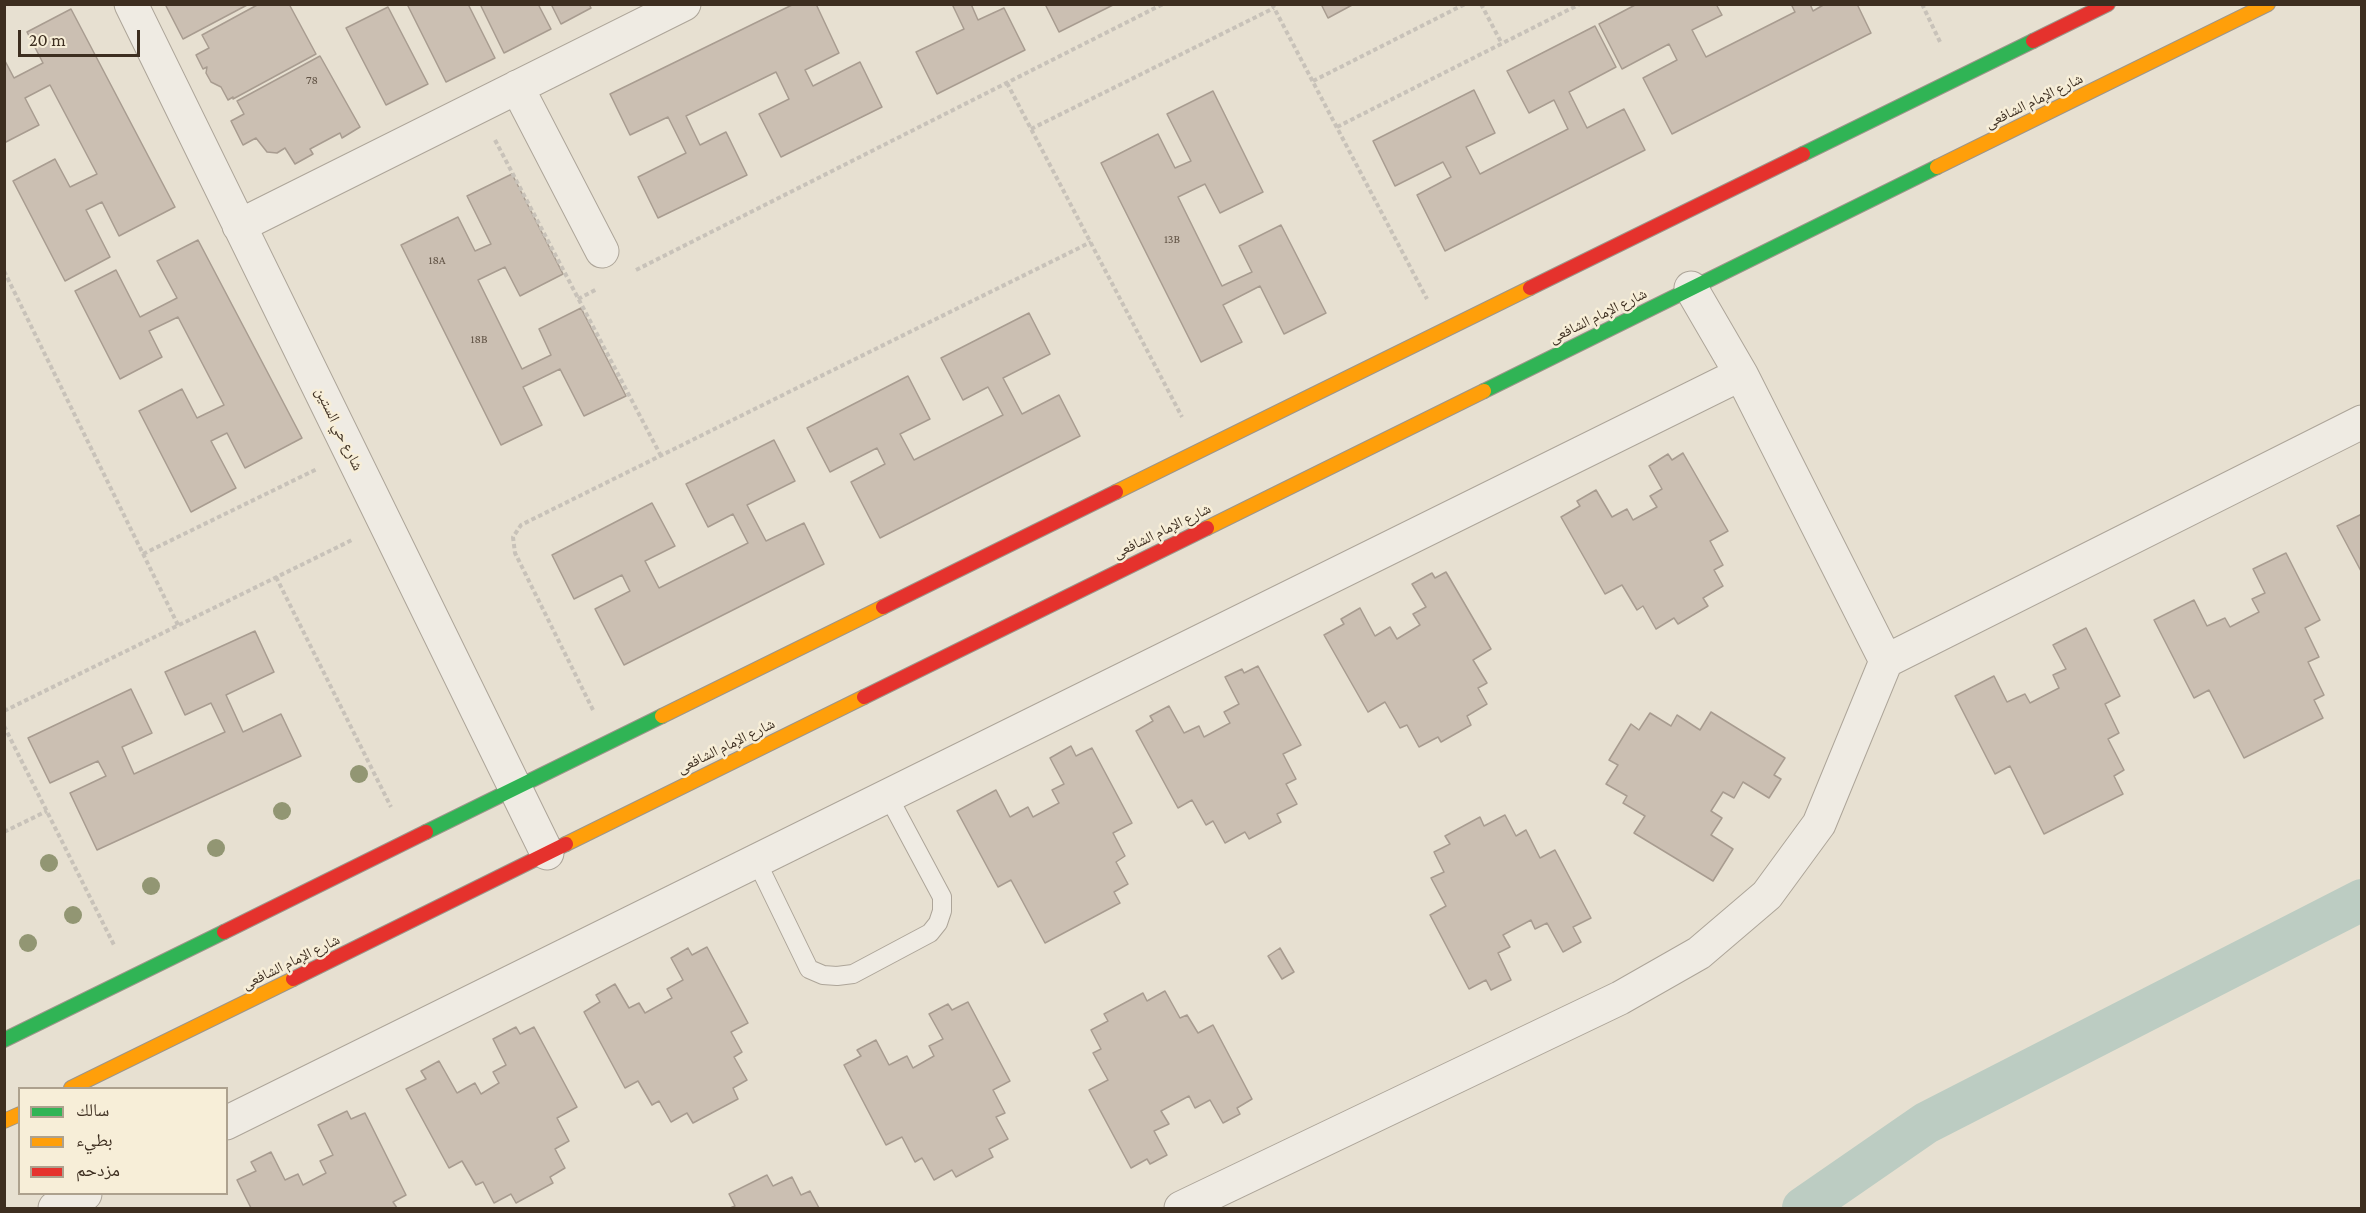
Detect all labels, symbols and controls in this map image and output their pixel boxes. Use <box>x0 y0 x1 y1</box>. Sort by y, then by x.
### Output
scale bar <box>21 18 142 56</box>
text: 20 m <box>29 30 66 50</box>
street label: شارع الإمام الشافعى <box>1982 70 2086 132</box>
house number: 78 <box>306 73 318 87</box>
house number: 13B <box>1164 232 1180 246</box>
house number: 18A <box>428 253 446 267</box>
street label: شارع الإمام الشافعى <box>1546 285 1650 347</box>
house number: 18B <box>470 332 488 346</box>
street label: شارع حي الستين <box>311 384 367 474</box>
street label: شارع الإمام الشافعى <box>1110 500 1214 562</box>
street label: شارع الإمام الشافعى <box>674 715 778 777</box>
street label: شارع الإمام الشافعى <box>239 931 343 993</box>
legend <box>18 1087 228 1195</box>
text: سالك <box>76 1100 109 1120</box>
text: بطيء <box>76 1130 113 1150</box>
text: مزدحم <box>76 1160 120 1180</box>

